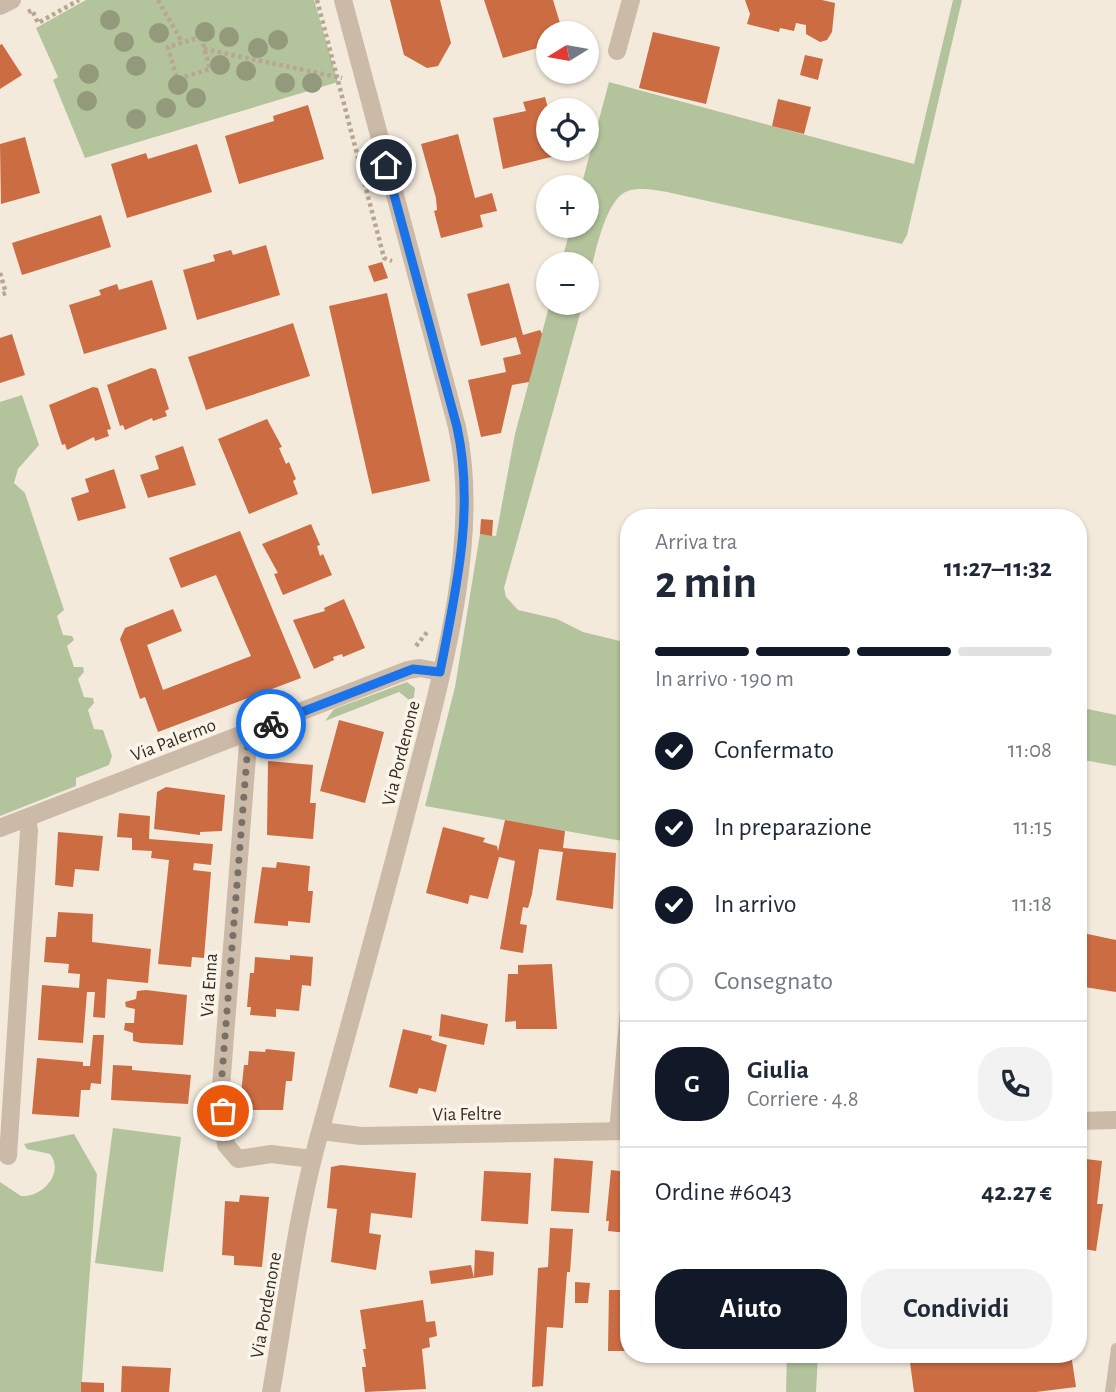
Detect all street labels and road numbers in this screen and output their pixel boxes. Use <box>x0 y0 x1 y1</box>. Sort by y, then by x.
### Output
street label: Via Pordenone <box>379 699 424 808</box>
street label: Via Palermo <box>128 715 219 765</box>
street label: Via Enna <box>198 952 221 1018</box>
street label: Via Feltre <box>432 1104 502 1125</box>
street label: Via Pordenone <box>248 1251 285 1360</box>

